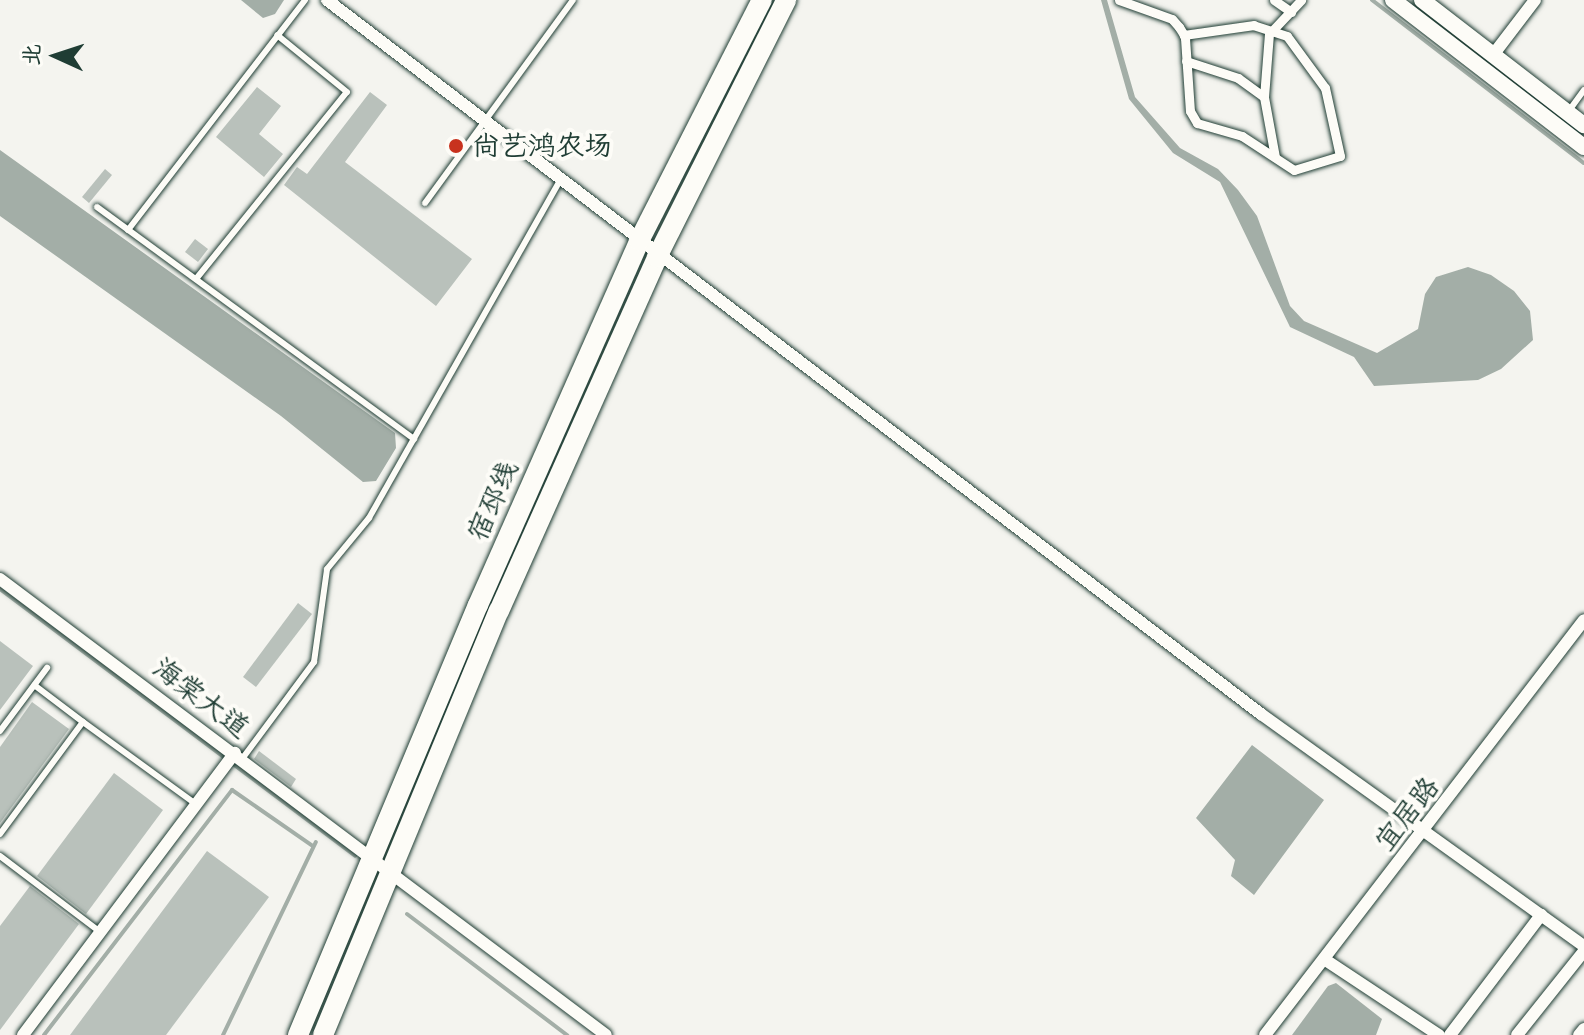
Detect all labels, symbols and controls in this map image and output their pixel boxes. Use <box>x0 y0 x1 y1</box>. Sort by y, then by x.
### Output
north arrow <box>16 16 96 96</box>
text: 北 <box>17 43 47 66</box>
place label: 尚艺鸿农场 <box>472 129 612 163</box>
marker: 尚艺鸿农场 <box>447 137 465 155</box>
street label: 宿邳线 <box>461 456 525 546</box>
street label: 海棠大道 <box>146 651 256 745</box>
street label: 宜居路 <box>1368 771 1446 857</box>

